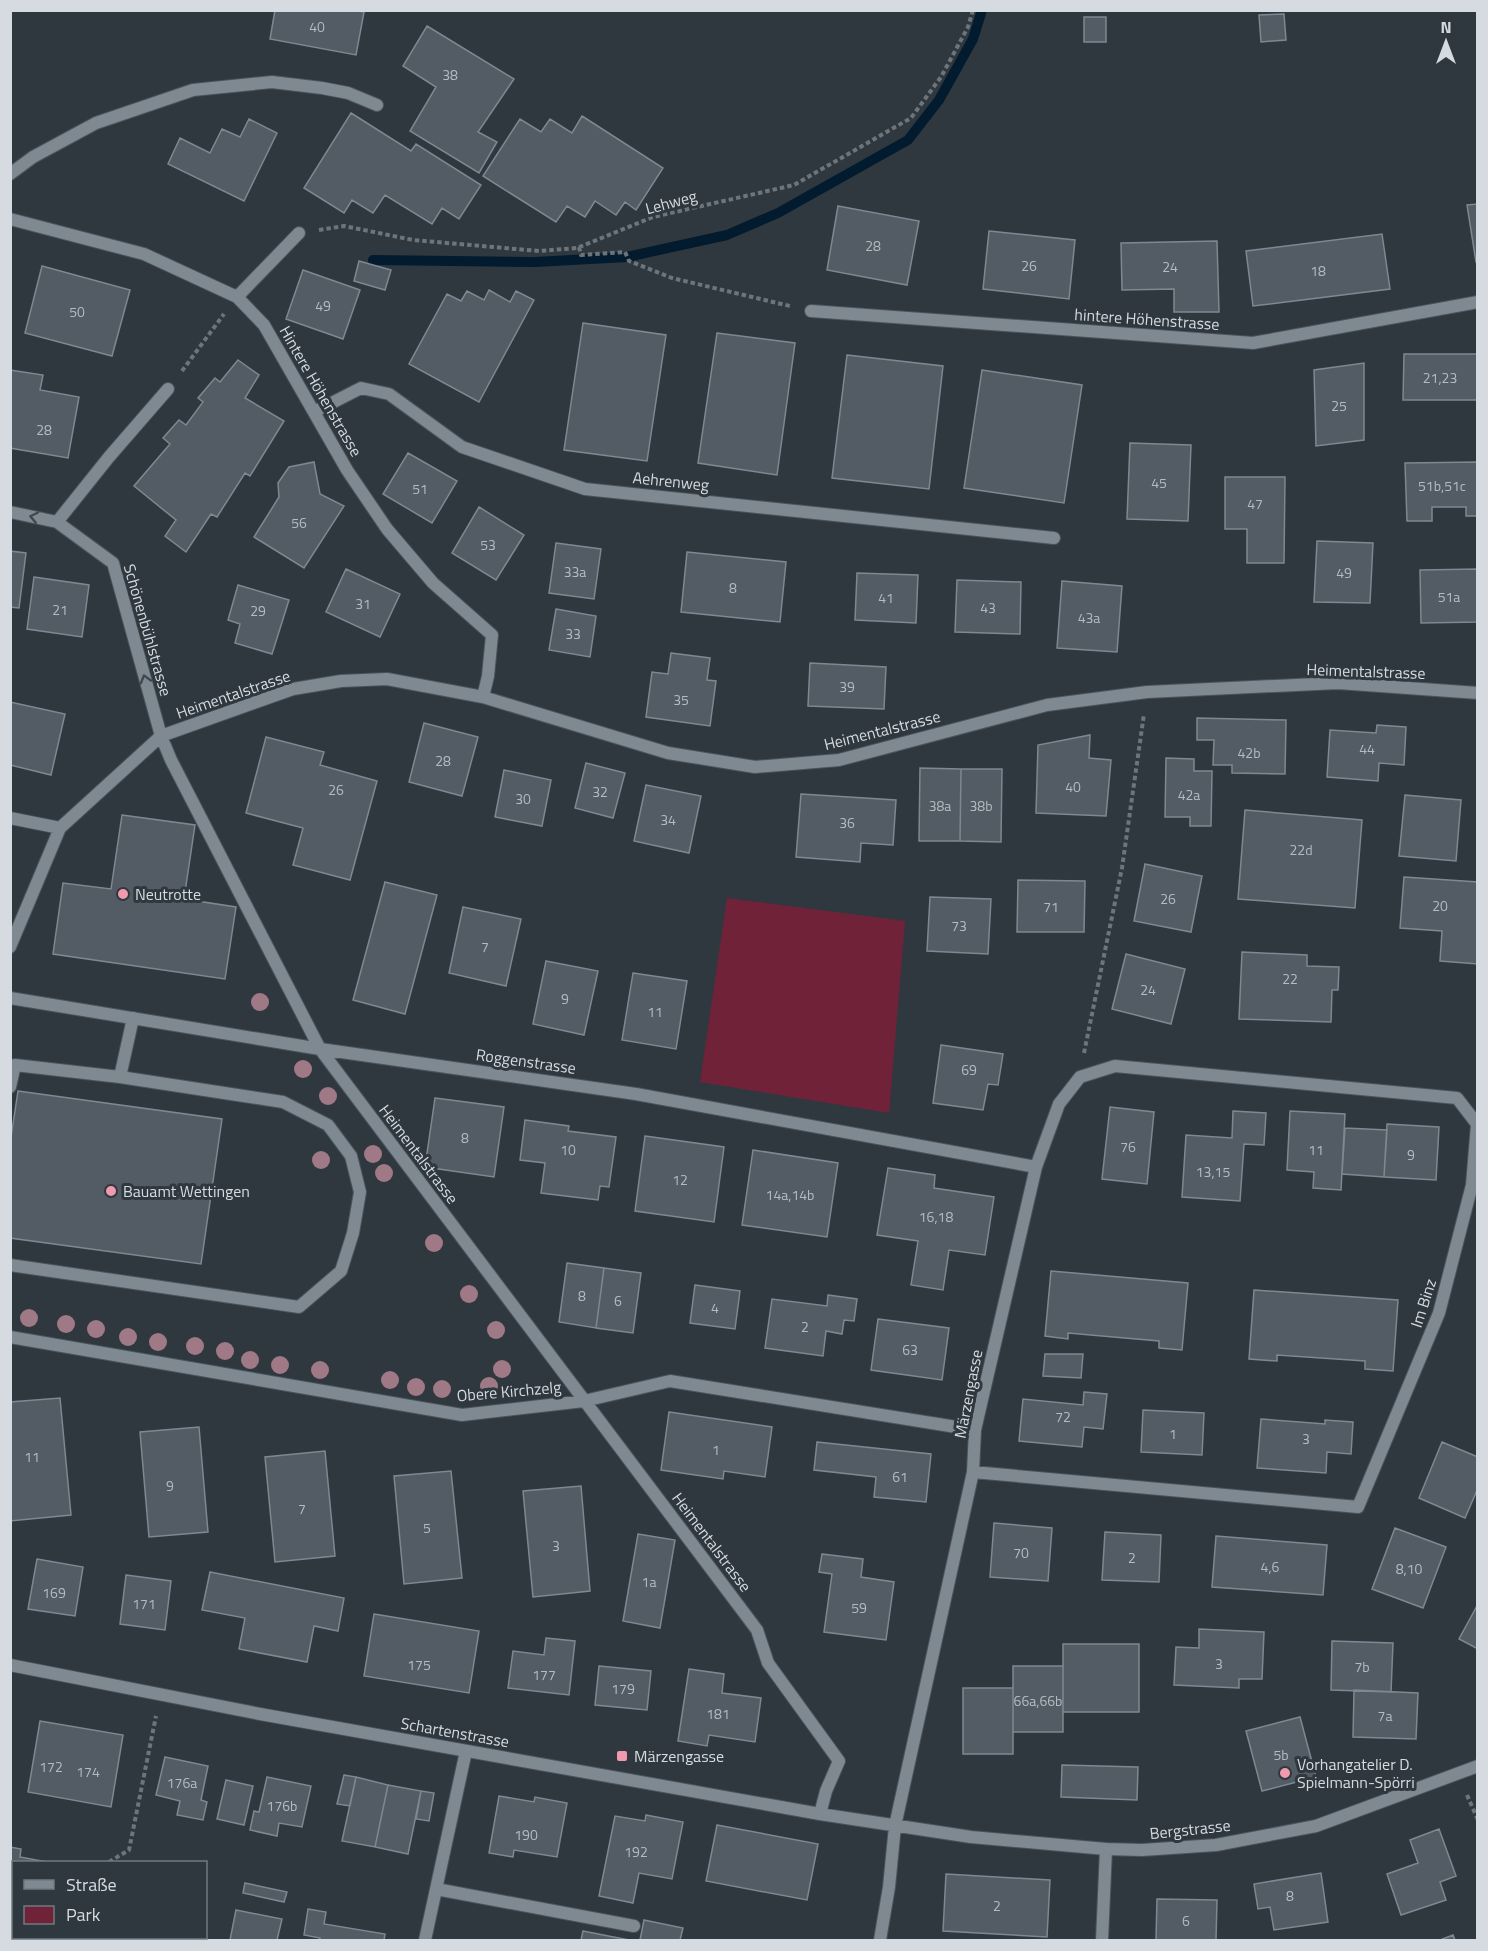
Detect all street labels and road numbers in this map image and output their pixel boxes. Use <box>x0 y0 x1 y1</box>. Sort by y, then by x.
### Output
street label: Lehweg <box>642 184 700 220</box>
street label: hintere Höhenstrasse <box>1074 302 1220 336</box>
street label: Hintere Höhenstrasse <box>274 321 368 461</box>
street label: Aehrenweg <box>632 465 710 497</box>
street label: Schönenbühlstrasse <box>118 561 178 699</box>
street label: Heimentalstrasse <box>1306 657 1426 685</box>
street label: Heimentalstrasse <box>173 663 293 725</box>
street label: Heimentalstrasse <box>821 704 943 756</box>
street label: Roggenstrasse <box>474 1042 578 1080</box>
street label: Heimentalstrasse <box>374 1099 464 1209</box>
street label: Im Binz <box>1404 1275 1442 1331</box>
street label: Märzengasse <box>948 1347 988 1441</box>
street label: Obere Kirchzelg <box>456 1374 562 1408</box>
street label: Heimentalstrasse <box>667 1487 757 1597</box>
street label: Schartenstrasse <box>399 1711 511 1753</box>
street label: Bergstrasse <box>1148 1813 1232 1845</box>

